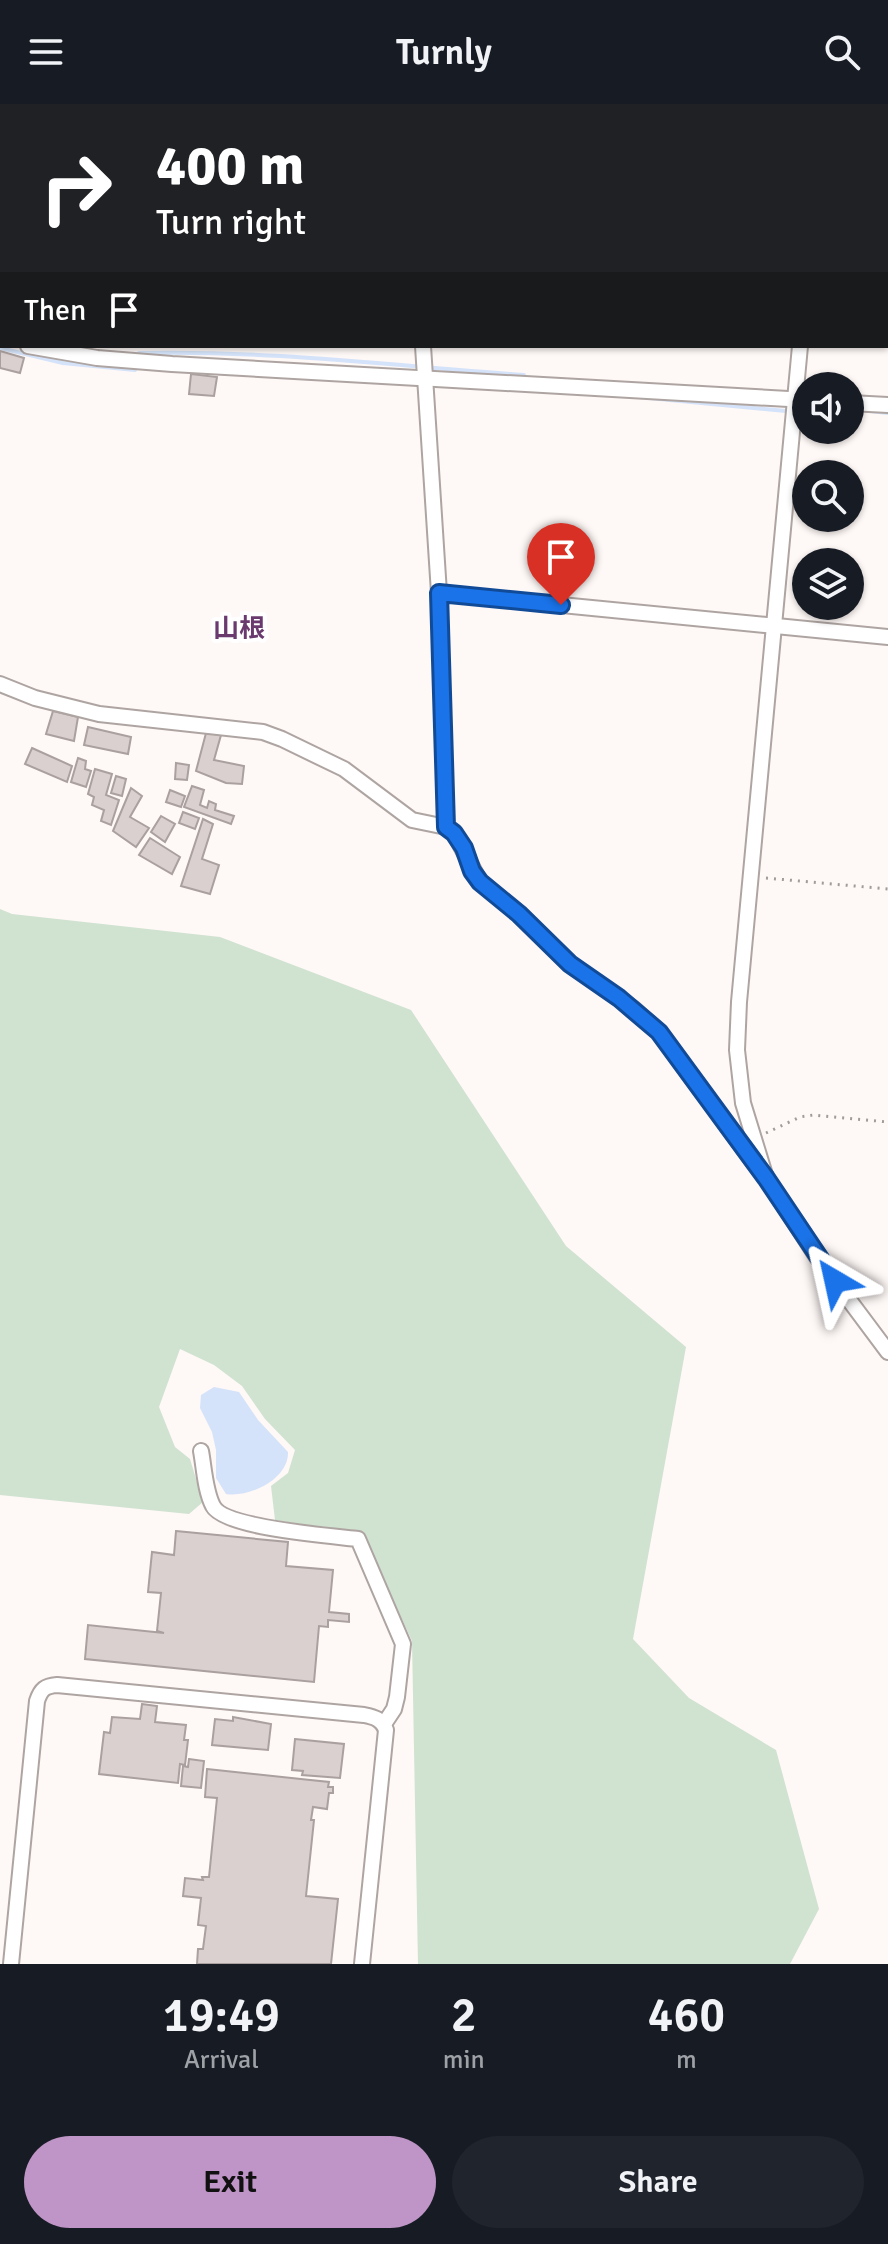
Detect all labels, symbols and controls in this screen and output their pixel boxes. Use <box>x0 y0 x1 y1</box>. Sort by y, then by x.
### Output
icon: menu <box>24 30 68 74</box>
text: Turnly <box>396 30 492 75</box>
icon: search <box>820 30 864 74</box>
text: 400 m <box>156 131 304 200</box>
icon: right <box>24 136 128 240</box>
text: Turn right <box>156 200 306 245</box>
icon: arrive <box>102 288 146 332</box>
text: Then <box>24 292 86 329</box>
map controls <box>792 372 864 620</box>
button: sound <box>792 372 864 444</box>
button: search <box>792 460 864 532</box>
pin <box>527 523 595 605</box>
icon: arrive <box>539 535 583 579</box>
button: layers <box>792 548 864 620</box>
district label: 山根 <box>213 613 265 645</box>
position arrow <box>793 1239 877 1323</box>
text: 19:49 <box>163 1986 280 2045</box>
text: 2 <box>451 1986 477 2045</box>
text: 460 <box>647 1986 725 2045</box>
text: Arrival <box>184 2044 259 2076</box>
text: min <box>443 2044 485 2076</box>
text: m <box>676 2044 697 2076</box>
button: Exit <box>24 2136 436 2228</box>
button: Share <box>452 2136 864 2228</box>

